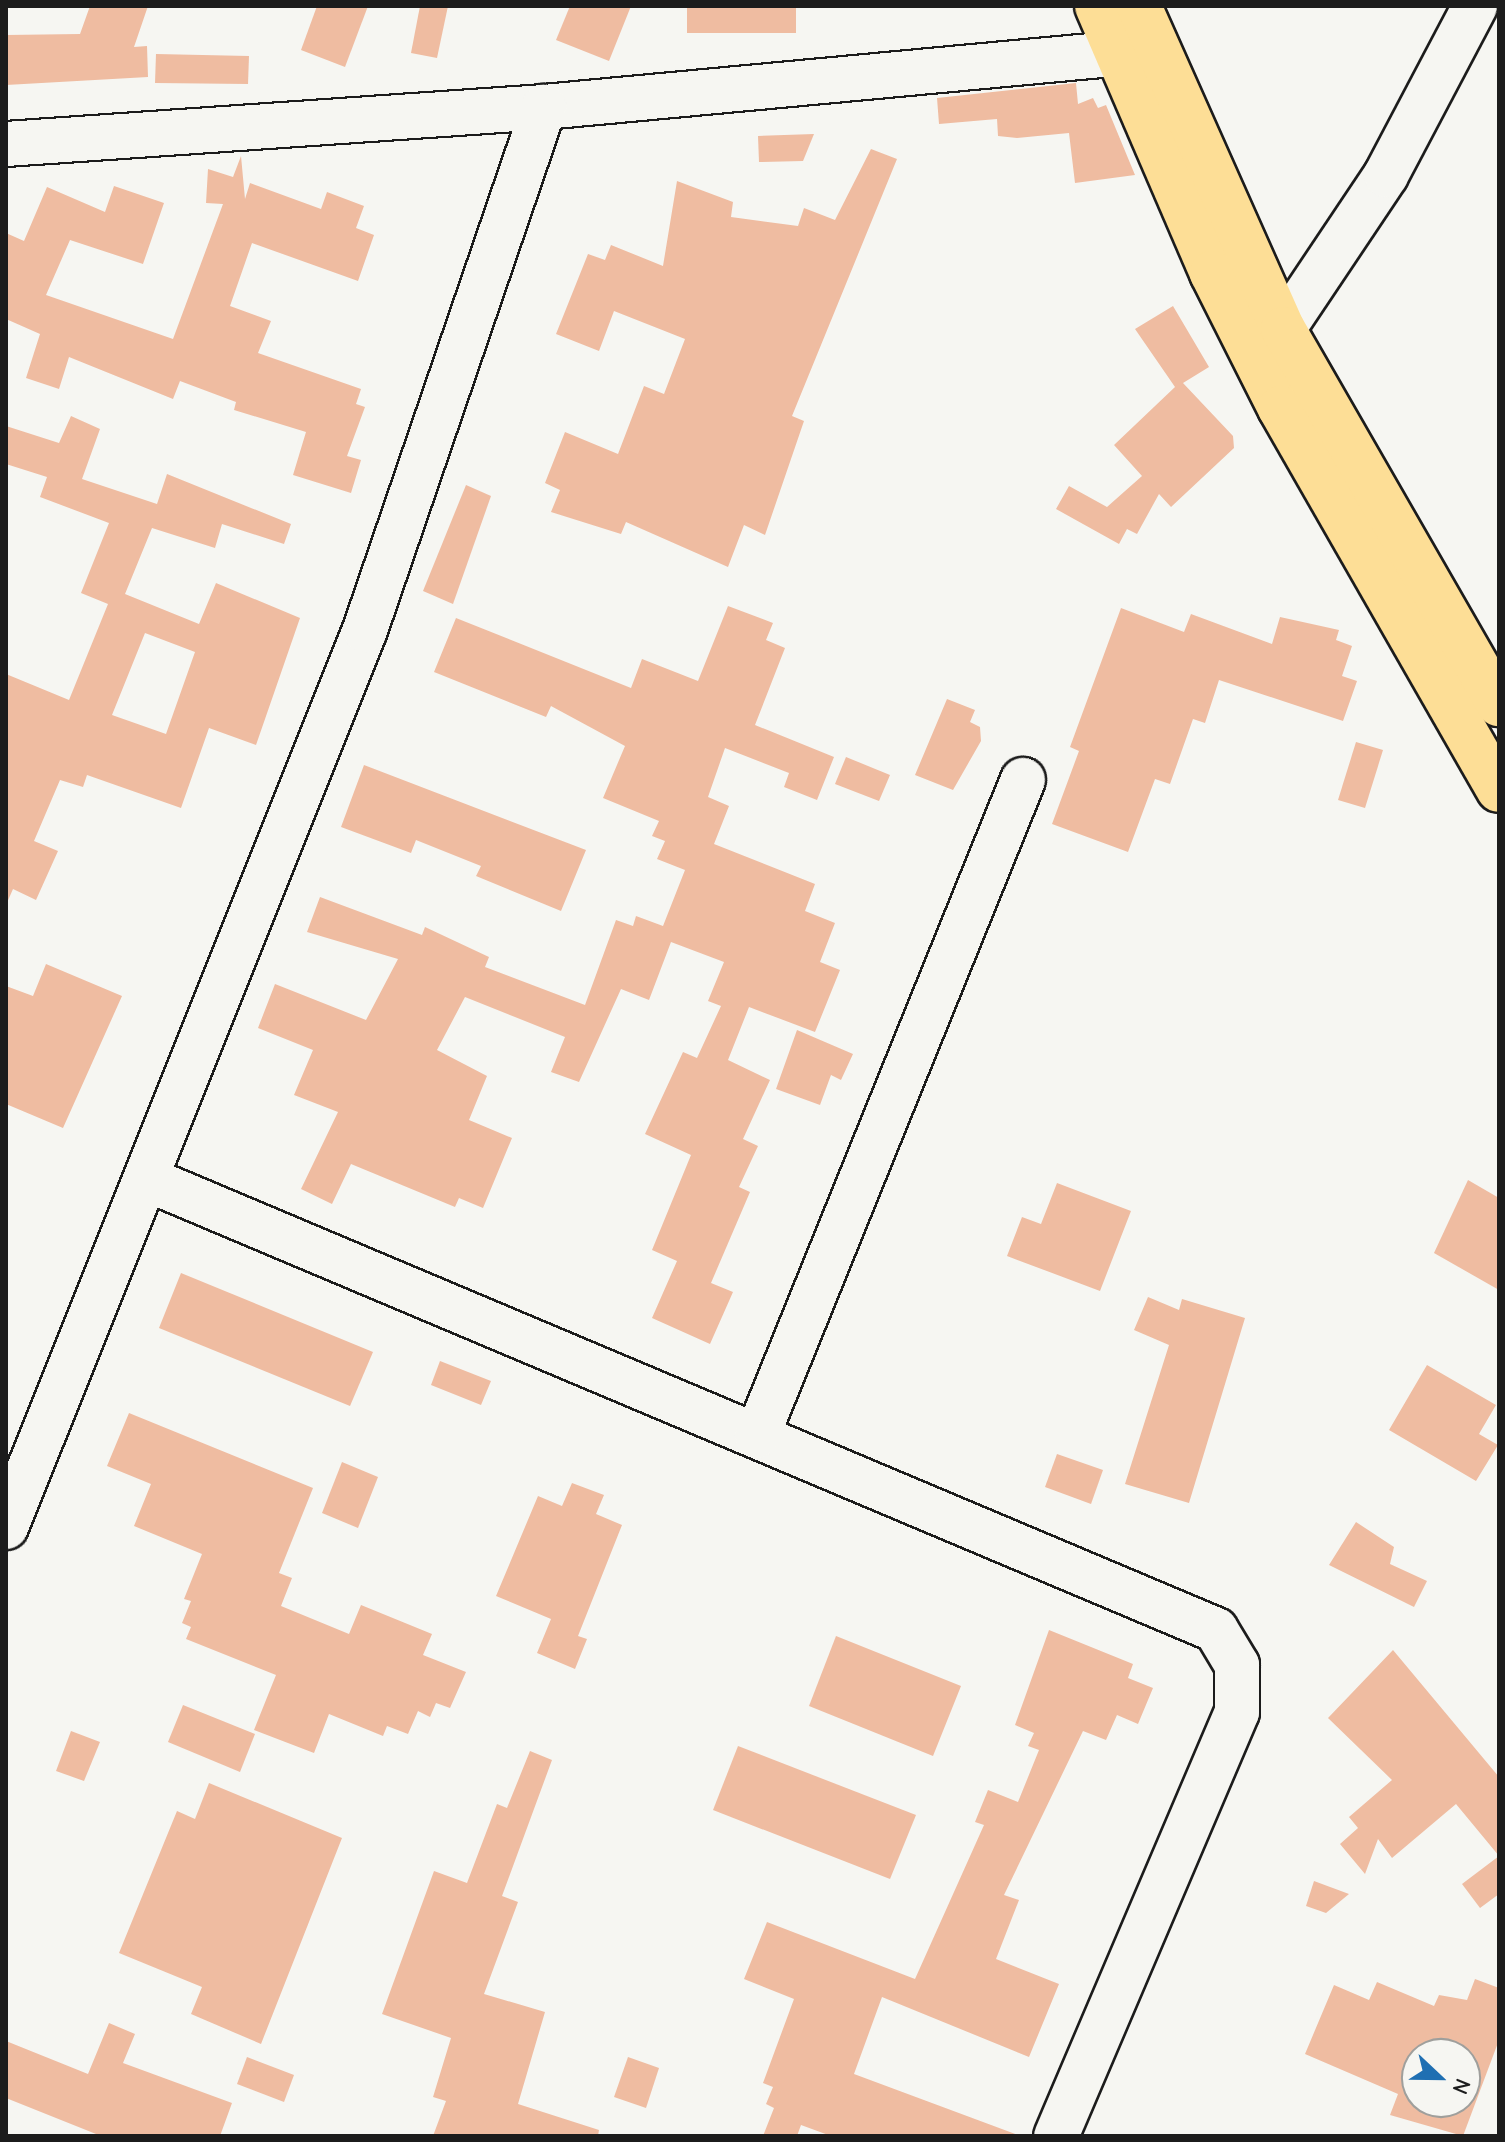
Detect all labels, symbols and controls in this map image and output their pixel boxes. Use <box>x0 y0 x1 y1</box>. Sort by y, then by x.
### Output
north arrow <box>1401 2038 1481 2118</box>
text: N <box>1447 2075 1476 2098</box>

